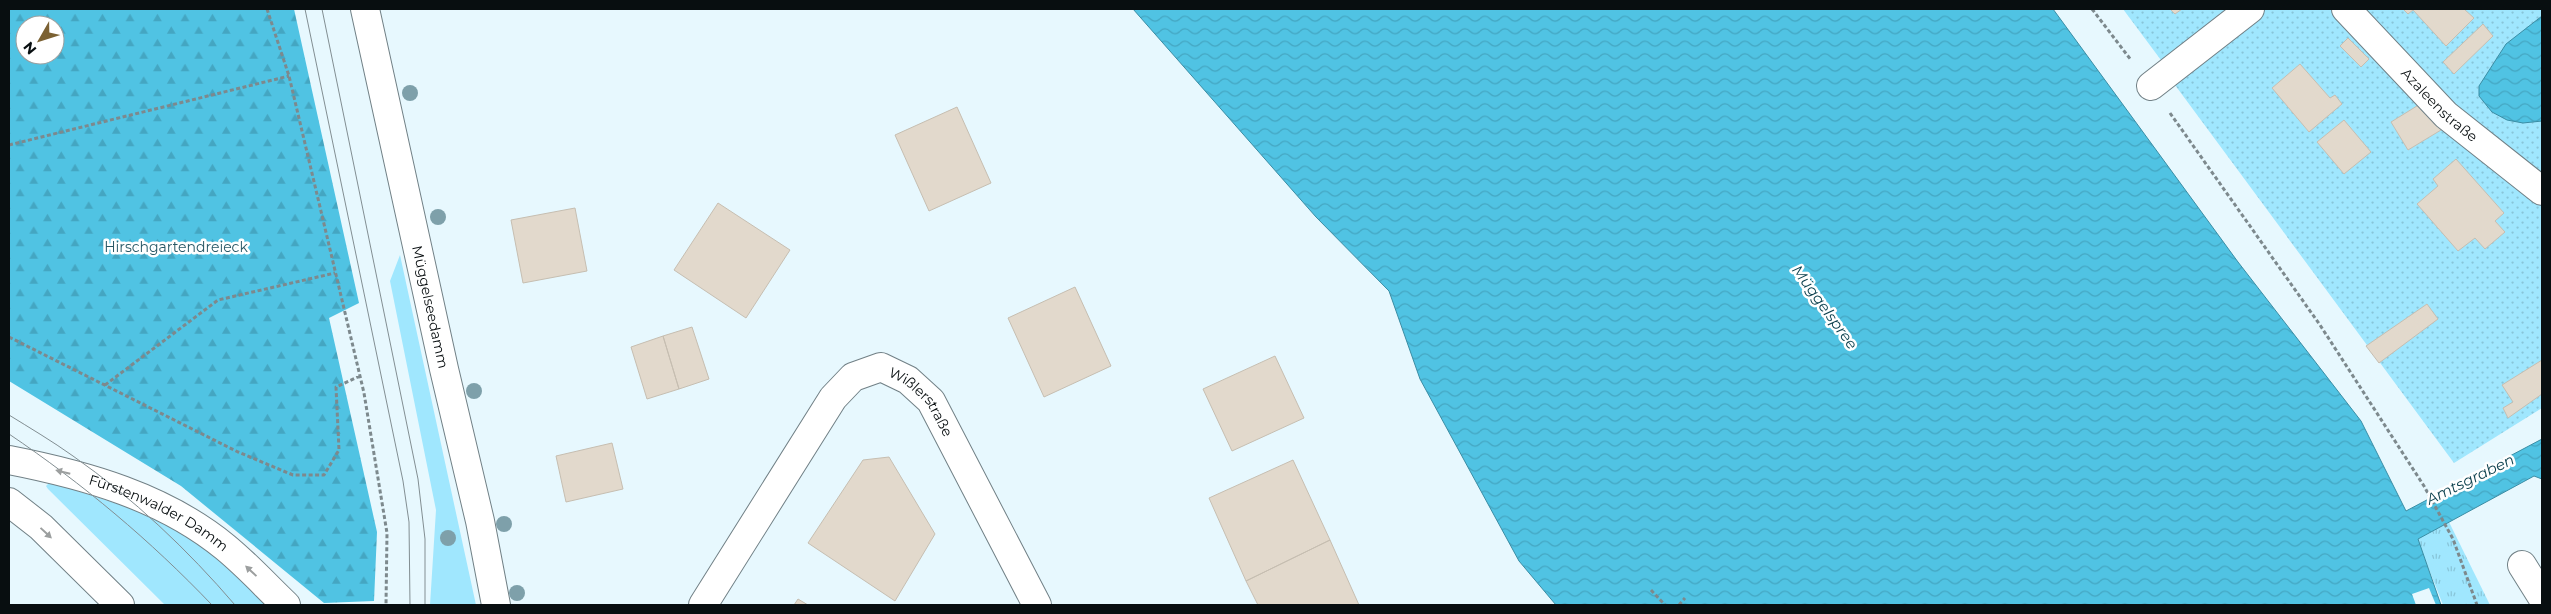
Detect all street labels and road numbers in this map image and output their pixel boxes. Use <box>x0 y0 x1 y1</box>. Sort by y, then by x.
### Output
street label: Azaleenstraße <box>2397 64 2481 146</box>
street label: Müggelseedamm <box>408 244 453 370</box>
street label: Wißlerstraße <box>886 363 957 439</box>
street label: Fürstenwalder Damm <box>87 471 232 555</box>

